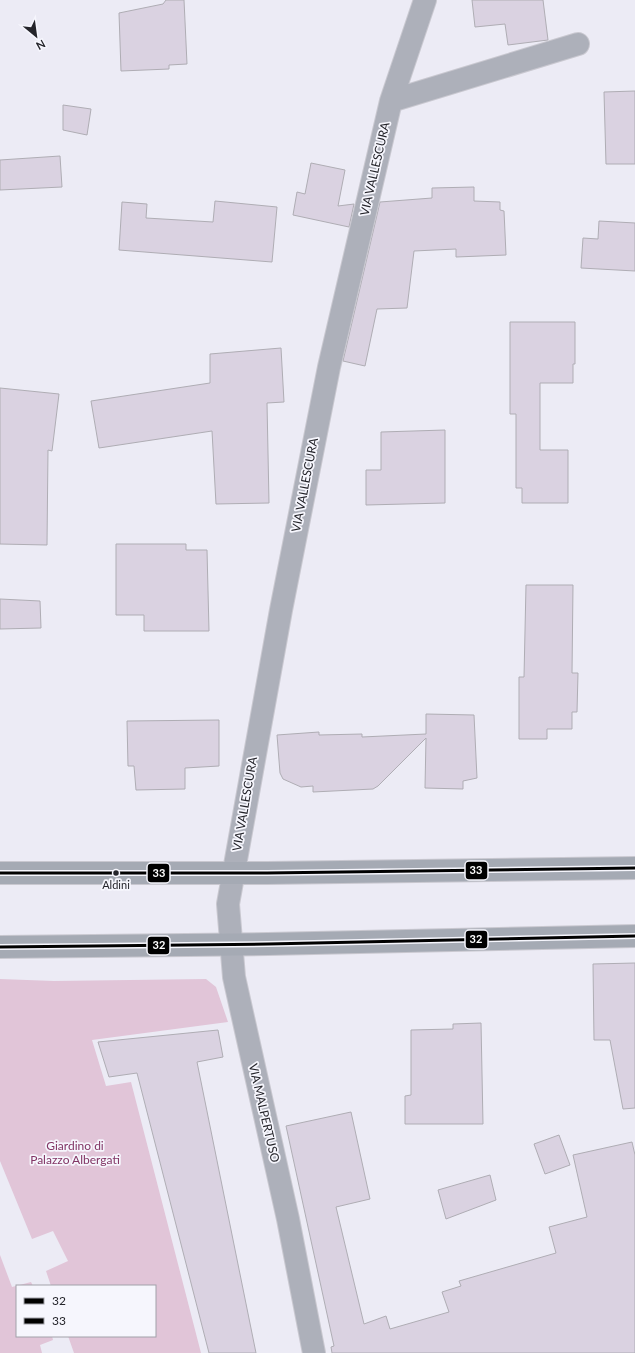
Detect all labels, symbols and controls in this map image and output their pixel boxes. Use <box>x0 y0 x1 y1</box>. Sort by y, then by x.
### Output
north arrow <box>16 16 56 56</box>
text: N <box>34 37 48 53</box>
street label: VIA VALLESCURA <box>356 120 393 217</box>
street label: VIA VALLESCURA <box>288 436 321 533</box>
street label: VIA VALLESCURA <box>229 755 260 852</box>
line badge: 33 <box>465 861 488 880</box>
line badge: 33 <box>147 863 170 883</box>
text: 33 <box>470 863 482 876</box>
text: 33 <box>153 866 165 879</box>
marker: Aldini <box>111 868 121 878</box>
place label: Aldini <box>102 878 130 891</box>
line badge: 32 <box>465 930 488 949</box>
text: 32 <box>470 932 482 945</box>
line badge: 32 <box>147 936 170 955</box>
text: 32 <box>153 938 165 951</box>
street label: VIA MALPERTUSO <box>246 1062 283 1164</box>
park label: Giardino di Palazzo Albergati <box>30 1138 120 1167</box>
legend <box>16 1285 156 1337</box>
text: 32 <box>52 1293 66 1308</box>
text: 33 <box>52 1313 66 1328</box>

